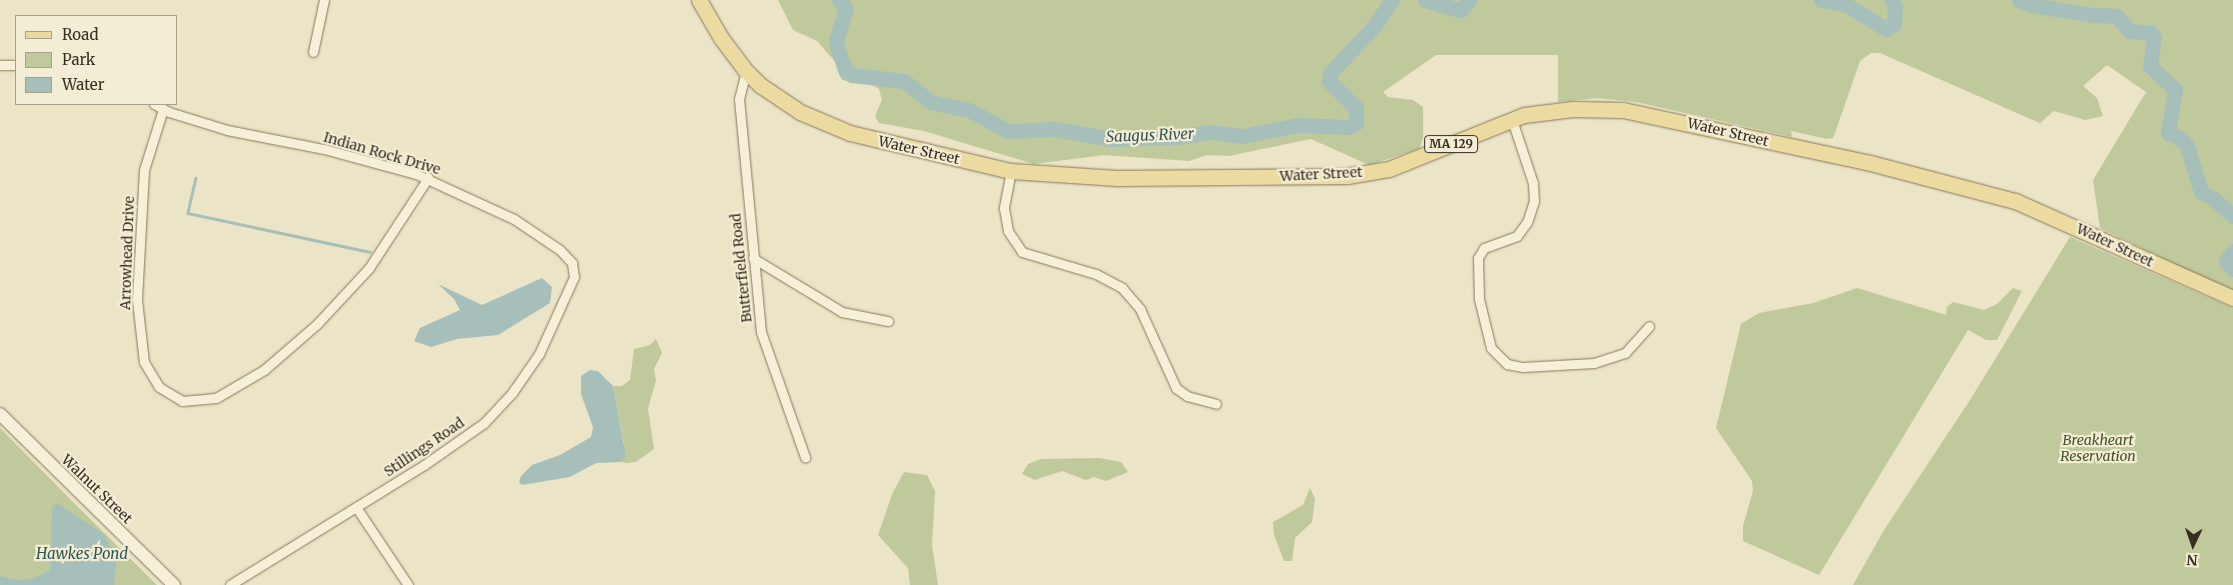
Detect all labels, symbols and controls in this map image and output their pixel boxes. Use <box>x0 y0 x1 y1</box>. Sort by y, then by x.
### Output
legend <box>15 15 178 105</box>
text: Road <box>62 25 98 44</box>
text: Park <box>62 50 95 69</box>
text: Water <box>62 75 104 94</box>
street label: Water Street <box>1686 114 1770 150</box>
water label: Saugus River <box>1106 124 1194 146</box>
street label: Indian Rock Drive <box>322 128 442 178</box>
street label: Water Street <box>877 132 961 168</box>
road number: MA 129 <box>1424 134 1478 154</box>
street label: Water Street <box>1279 163 1363 185</box>
street label: Arrowhead Drive <box>117 196 137 310</box>
street label: Butterfield Road <box>727 213 755 323</box>
street label: Water Street <box>2074 220 2156 270</box>
street label: Stillings Road <box>381 414 467 480</box>
park label: Breakheart Reservation <box>2060 432 2136 464</box>
street label: Walnut Street <box>58 451 136 527</box>
north arrow <box>2168 520 2218 570</box>
water label: Hawkes Pond <box>36 545 128 563</box>
text: N <box>2186 551 2198 569</box>

